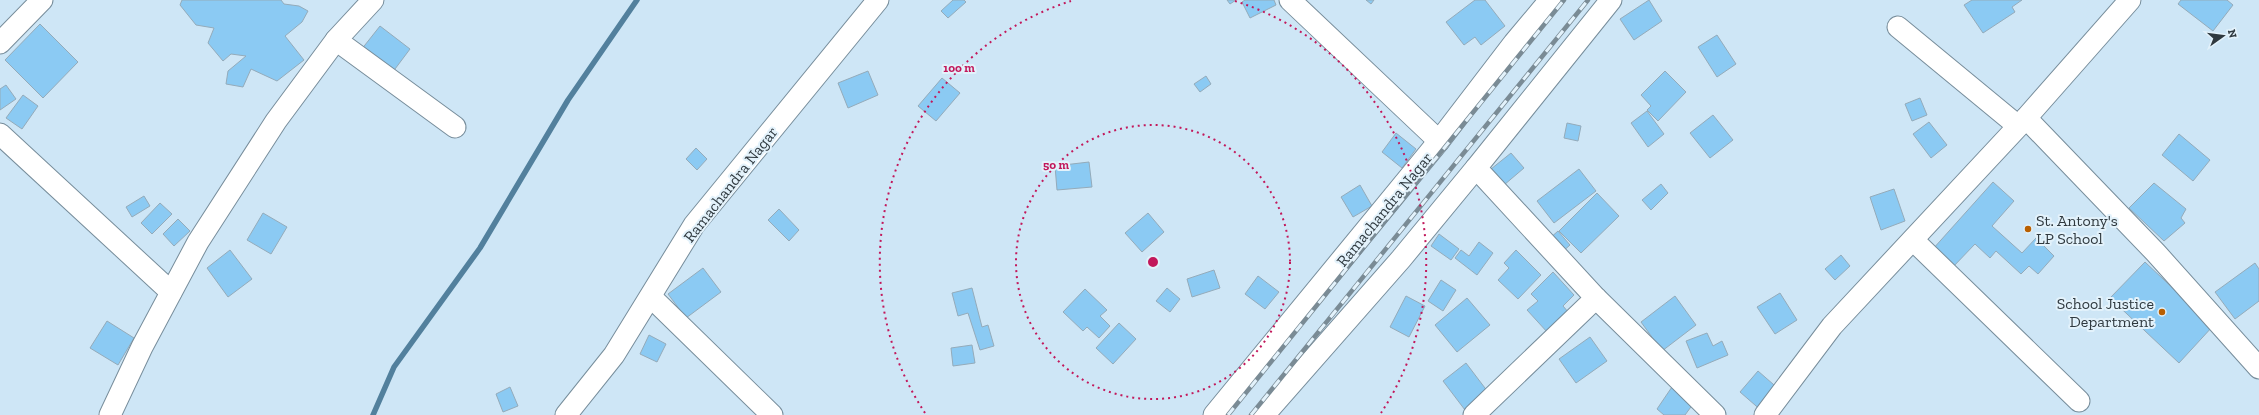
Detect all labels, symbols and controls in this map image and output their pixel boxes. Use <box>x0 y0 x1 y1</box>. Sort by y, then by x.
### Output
north arrow <box>2203 16 2243 56</box>
text: N <box>2225 28 2240 40</box>
text: 100 m <box>943 61 975 75</box>
street label: Ramachandra Nagar <box>679 122 782 246</box>
street label: Ramachandra Nagar <box>1332 148 1437 270</box>
text: 50 m <box>1043 158 1069 172</box>
place label: St. Antony's LP School <box>2036 211 2118 248</box>
marker: St. Antony's LP School <box>2023 224 2033 234</box>
centre of rings <box>1146 255 1160 269</box>
place label: School Justice Department <box>2057 294 2154 331</box>
marker: School Justice Department <box>2157 307 2167 317</box>

